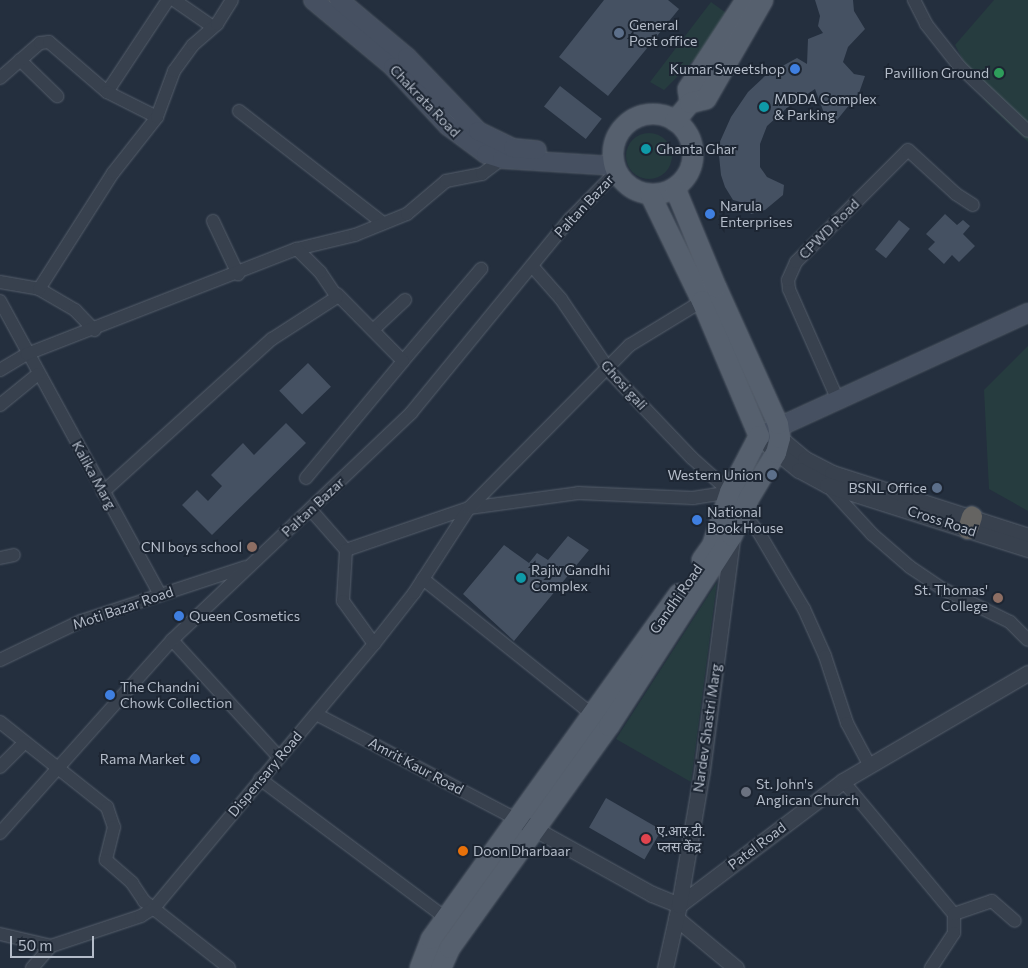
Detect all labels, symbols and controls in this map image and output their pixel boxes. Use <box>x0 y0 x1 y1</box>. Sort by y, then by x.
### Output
place label: General Post office <box>629 17 697 49</box>
marker: General Post office <box>613 27 625 39</box>
street label: Chakrata Road <box>386 61 464 141</box>
place label: Kumar Sweetshop <box>670 61 785 77</box>
marker: Kumar Sweetshop <box>789 63 801 75</box>
place label: Pavillion Ground <box>885 65 989 81</box>
marker: Pavillion Ground <box>993 67 1005 79</box>
place label: MDDA Complex & Parking <box>774 91 877 124</box>
marker: MDDA Complex & Parking <box>758 101 770 113</box>
place label: Ghanta Ghar <box>656 141 737 157</box>
marker: Ghanta Ghar <box>640 143 652 155</box>
street label: Paltan Bazar <box>551 171 617 241</box>
street label: CPWD Road <box>795 195 863 263</box>
place label: Narula Enterprises <box>720 198 793 230</box>
marker: Narula Enterprises <box>704 208 716 220</box>
street label: Ghosi gali <box>597 357 651 413</box>
street label: Kalika Marg <box>68 438 120 512</box>
place label: Western Union <box>667 467 762 483</box>
marker: Western Union <box>766 469 778 481</box>
street label: Paltan Bazar <box>278 474 348 540</box>
place label: BSNL Office <box>848 480 927 496</box>
marker: BSNL Office <box>931 482 943 494</box>
street label: Cross Road <box>906 502 978 540</box>
place label: National Book House <box>707 504 783 536</box>
marker: National Book House <box>691 514 703 526</box>
place label: CNI boys school <box>141 539 242 555</box>
marker: CNI boys school <box>246 541 258 553</box>
street label: Gandhi Road <box>646 561 706 637</box>
place label: Rajiv Gandhi Complex <box>531 562 610 594</box>
marker: Rajiv Gandhi Complex <box>515 572 527 584</box>
place label: St. Thomas' College <box>914 582 988 614</box>
street label: Moti Bazar Road <box>71 583 175 633</box>
marker: St. Thomas' College <box>992 592 1004 604</box>
place label: Queen Cosmetics <box>189 608 300 624</box>
marker: Queen Cosmetics <box>173 610 185 622</box>
street label: Nardev Shastri Marg <box>690 663 724 793</box>
place label: The Chandni Chowk Collection <box>120 679 232 712</box>
marker: The Chandni Chowk Collection <box>104 689 116 701</box>
street label: Dispensary Road <box>225 728 305 820</box>
street label: Amrit Kaur Road <box>366 734 466 798</box>
place label: Rama Market <box>100 751 185 767</box>
marker: Rama Market <box>189 753 201 765</box>
place label: St. John's Anglican Church <box>756 776 859 809</box>
marker: St. John's Anglican Church <box>740 786 752 798</box>
street label: Patel Road <box>725 819 789 873</box>
place label: ए.आर.टी. प्लस केंद्र <box>657 823 705 856</box>
marker: ए.आर.टी. प्लस केंद्र <box>639 832 653 846</box>
place label: Doon Dharbaar <box>473 843 571 859</box>
marker: Doon Dharbaar <box>457 845 469 857</box>
scale bar <box>12 926 96 958</box>
text: 50 m <box>18 936 52 954</box>

